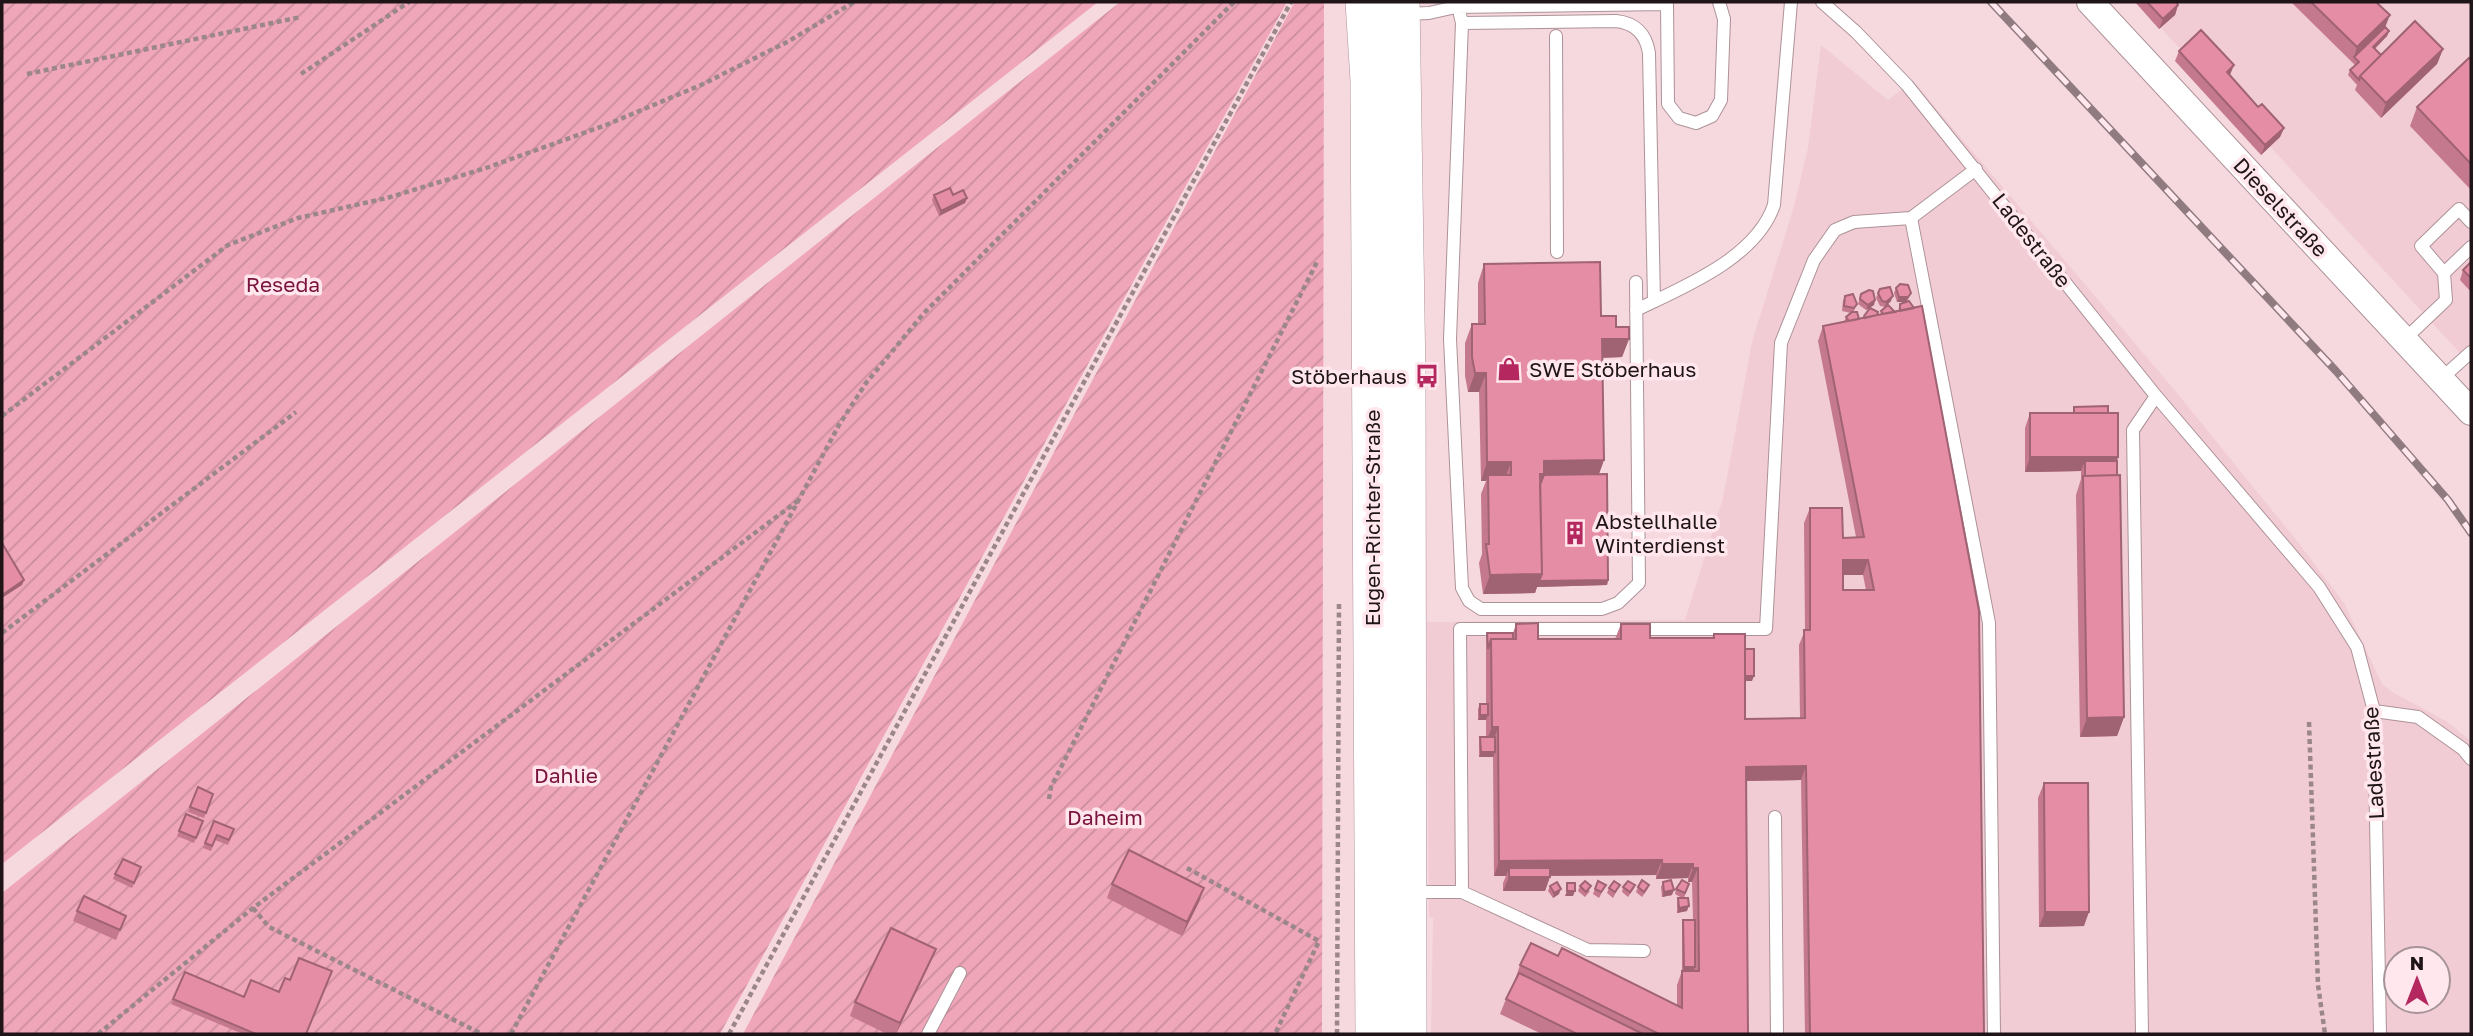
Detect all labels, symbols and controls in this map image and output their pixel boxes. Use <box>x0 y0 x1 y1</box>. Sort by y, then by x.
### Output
street label: Dieselstraße <box>2228 152 2334 262</box>
street label: Ladestraße <box>1987 188 2077 292</box>
park label: Reseda <box>246 271 320 297</box>
shop icon: SWE Stöberhaus <box>1495 355 1523 383</box>
place label: SWE Stöberhaus <box>1529 356 1696 382</box>
bus stop icon: Stöberhaus <box>1413 362 1441 390</box>
place label: Stöberhaus <box>1291 363 1407 389</box>
street label: Eugen-Richter-Straße <box>1359 410 1385 626</box>
place label: Abstellhalle Winterdienst <box>1595 508 1725 558</box>
building icon: Abstellhalle Winterdienst <box>1561 519 1589 547</box>
street label: Ladestraße <box>2357 706 2389 820</box>
park label: Dahlie <box>534 762 598 788</box>
park label: Daheim <box>1067 804 1143 830</box>
north arrow <box>2382 945 2452 1015</box>
text: N <box>2410 951 2424 974</box>

